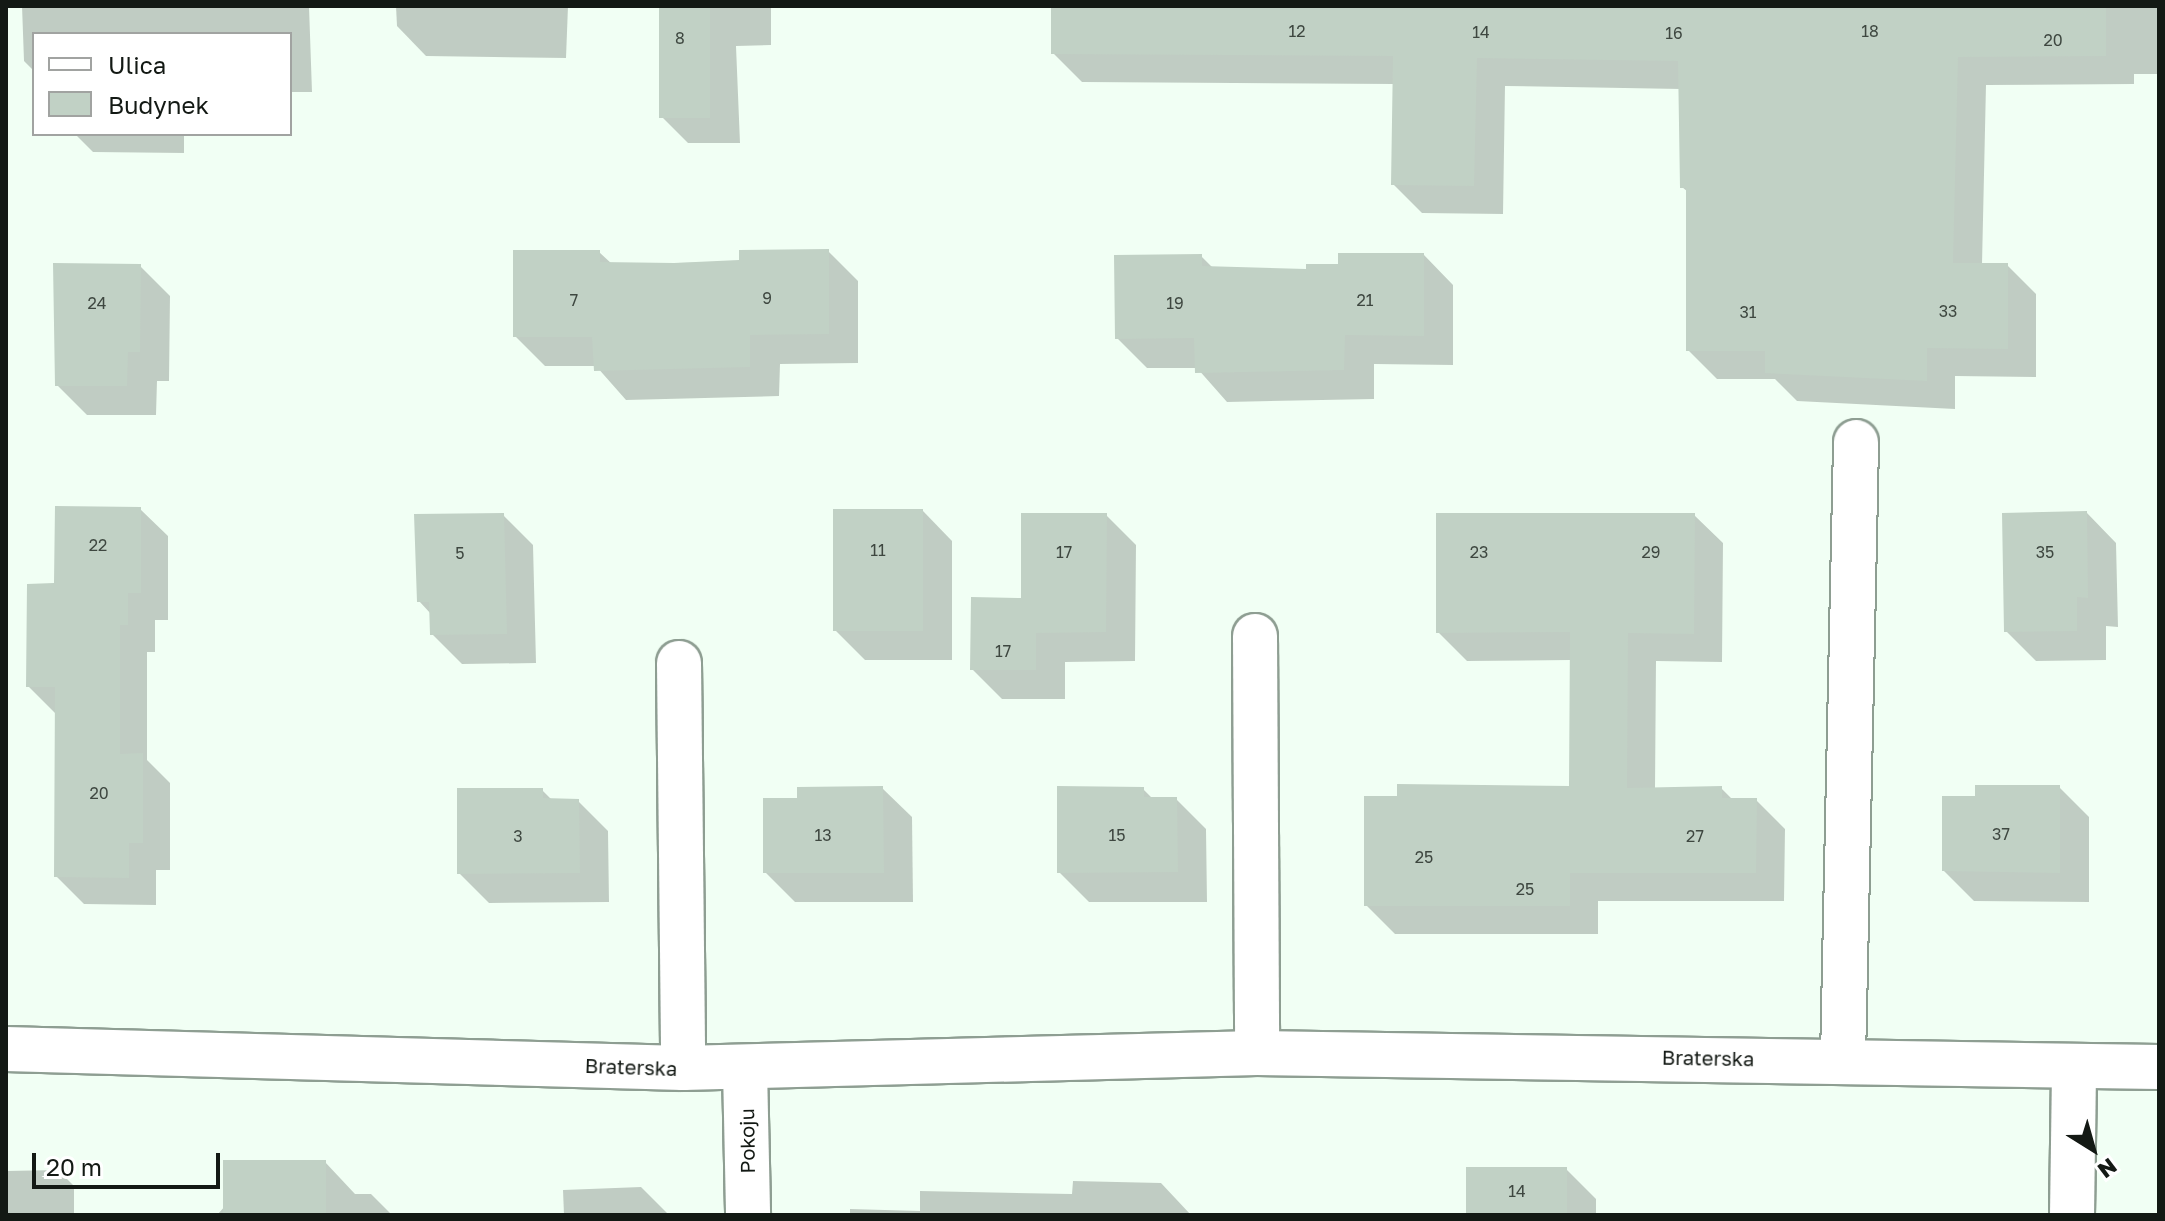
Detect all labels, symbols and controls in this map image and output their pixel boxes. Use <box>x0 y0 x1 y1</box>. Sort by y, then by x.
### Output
house number: 12 <box>1288 21 1306 41</box>
house number: 18 <box>1861 21 1879 41</box>
house number: 14 <box>1472 22 1490 42</box>
house number: 16 <box>1665 23 1683 43</box>
house number: 8 <box>675 28 685 48</box>
house number: 20 <box>2043 30 2063 50</box>
legend <box>32 32 292 136</box>
text: Ulica <box>108 50 166 79</box>
text: Budynek <box>108 90 209 119</box>
house number: 9 <box>762 288 772 308</box>
house number: 7 <box>570 290 578 310</box>
house number: 21 <box>1356 290 1374 310</box>
house number: 24 <box>87 293 107 313</box>
house number: 19 <box>1166 293 1184 313</box>
house number: 33 <box>1939 301 1957 321</box>
house number: 31 <box>1739 302 1757 322</box>
house number: 22 <box>89 535 107 555</box>
house number: 11 <box>870 540 886 560</box>
house number: 17 <box>1056 542 1072 562</box>
house number: 23 <box>1470 542 1488 562</box>
house number: 29 <box>1642 542 1660 562</box>
house number: 35 <box>2036 542 2054 562</box>
house number: 5 <box>455 543 465 563</box>
house number: 17 <box>995 641 1011 661</box>
house number: 20 <box>89 783 109 803</box>
house number: 37 <box>1992 824 2010 844</box>
house number: 13 <box>814 825 832 845</box>
house number: 15 <box>1108 825 1126 845</box>
house number: 3 <box>513 826 523 846</box>
house number: 27 <box>1686 826 1704 846</box>
house number: 25 <box>1415 847 1433 867</box>
house number: 25 <box>1516 879 1534 899</box>
street label: Braterska <box>1662 1045 1754 1071</box>
street label: Braterska <box>584 1053 678 1081</box>
street label: Pokoju <box>734 1108 760 1174</box>
north arrow <box>2053 1109 2133 1189</box>
scale bar <box>36 1137 224 1187</box>
text: 20 m <box>46 1152 102 1181</box>
text: N <box>2093 1153 2123 1184</box>
house number: 14 <box>1508 1181 1526 1201</box>

